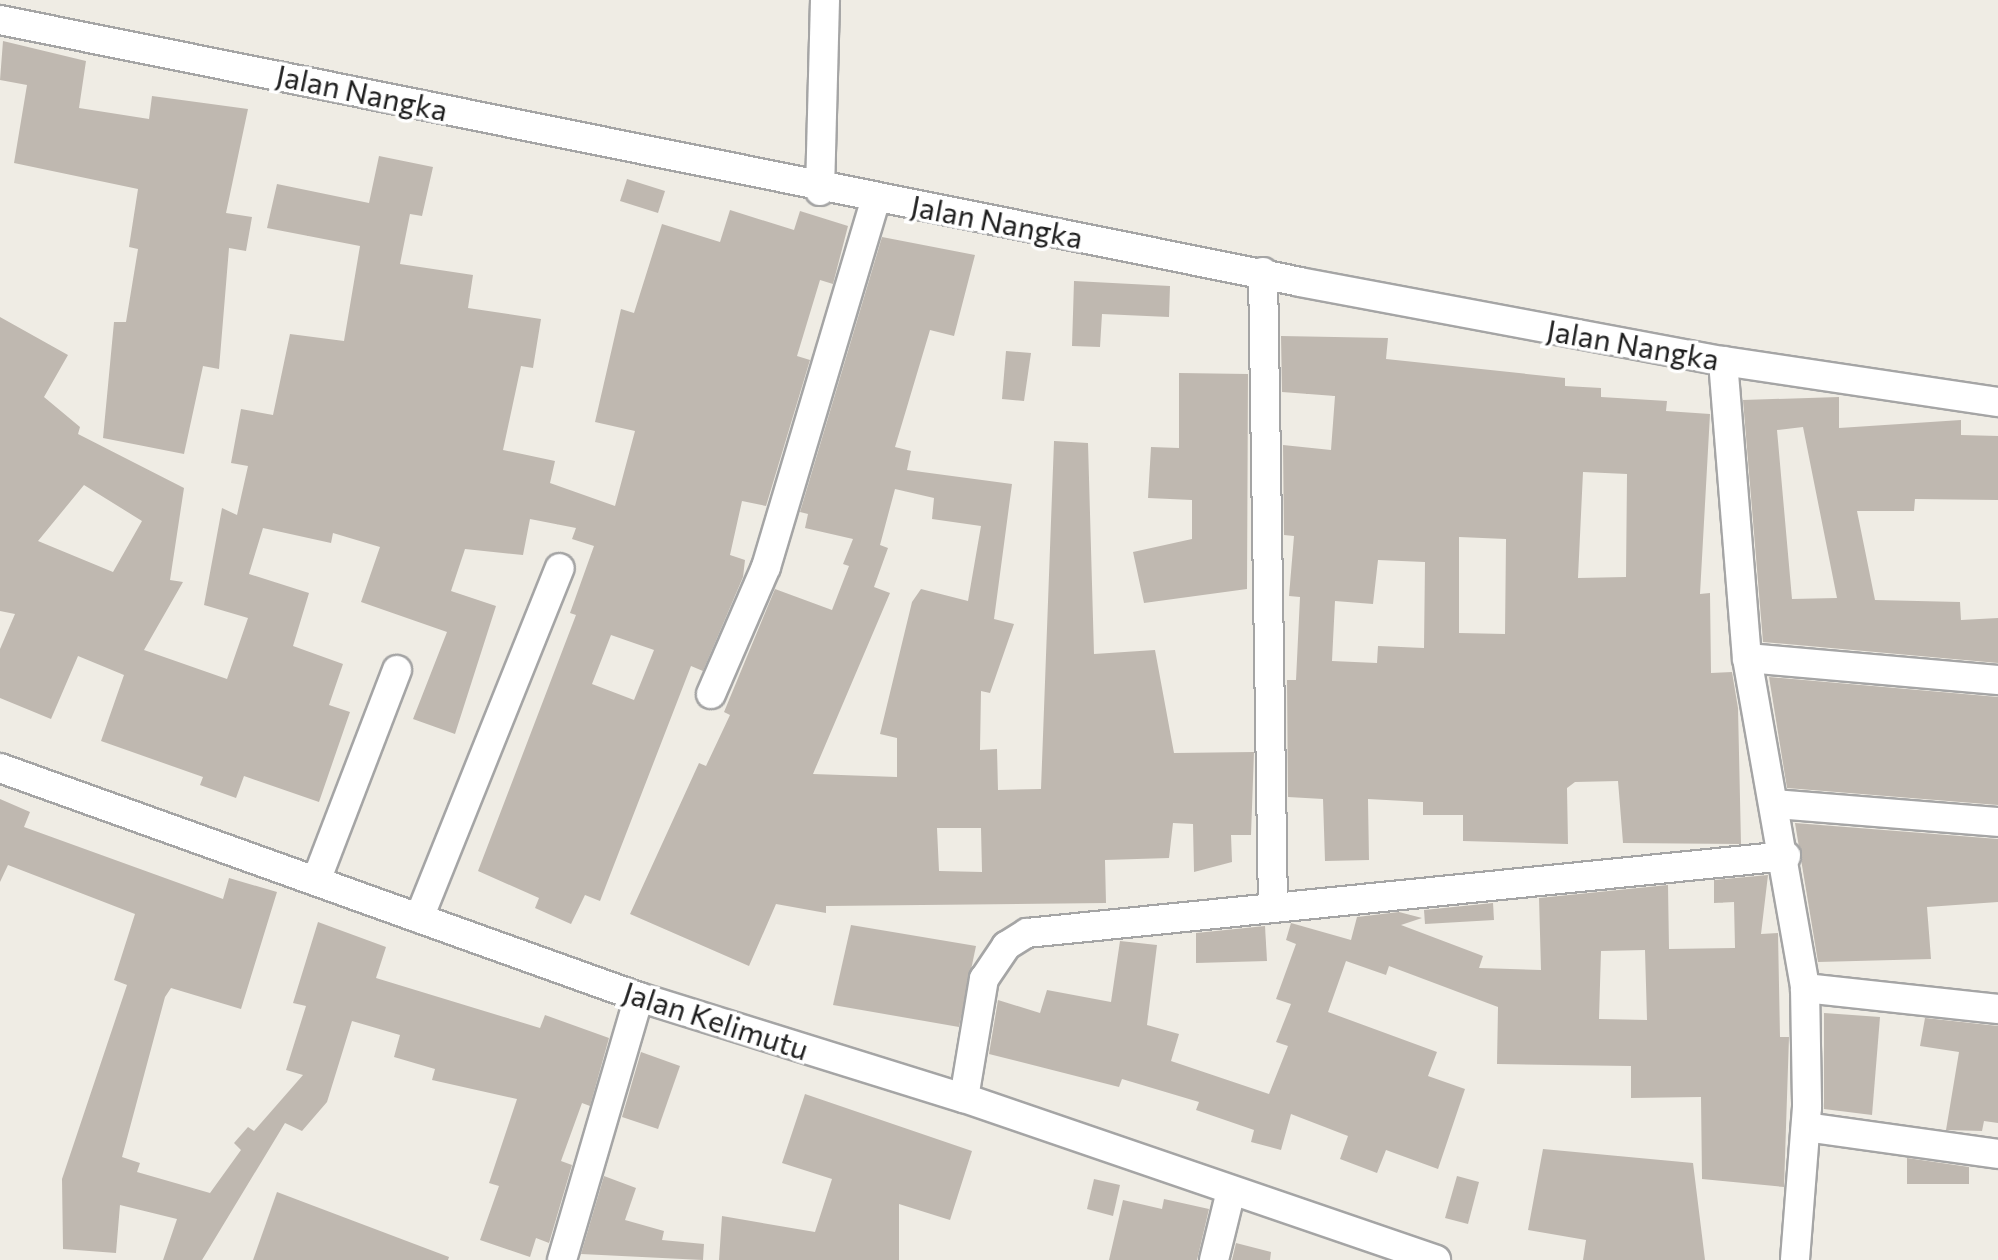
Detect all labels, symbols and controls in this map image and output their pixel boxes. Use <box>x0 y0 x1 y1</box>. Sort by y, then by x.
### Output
street label: Jalan Nangka <box>273 56 451 128</box>
street label: Jalan Nangka <box>908 187 1086 255</box>
street label: Jalan Nangka <box>1544 311 1722 377</box>
street label: Jalan Kelimutu <box>619 973 813 1067</box>

